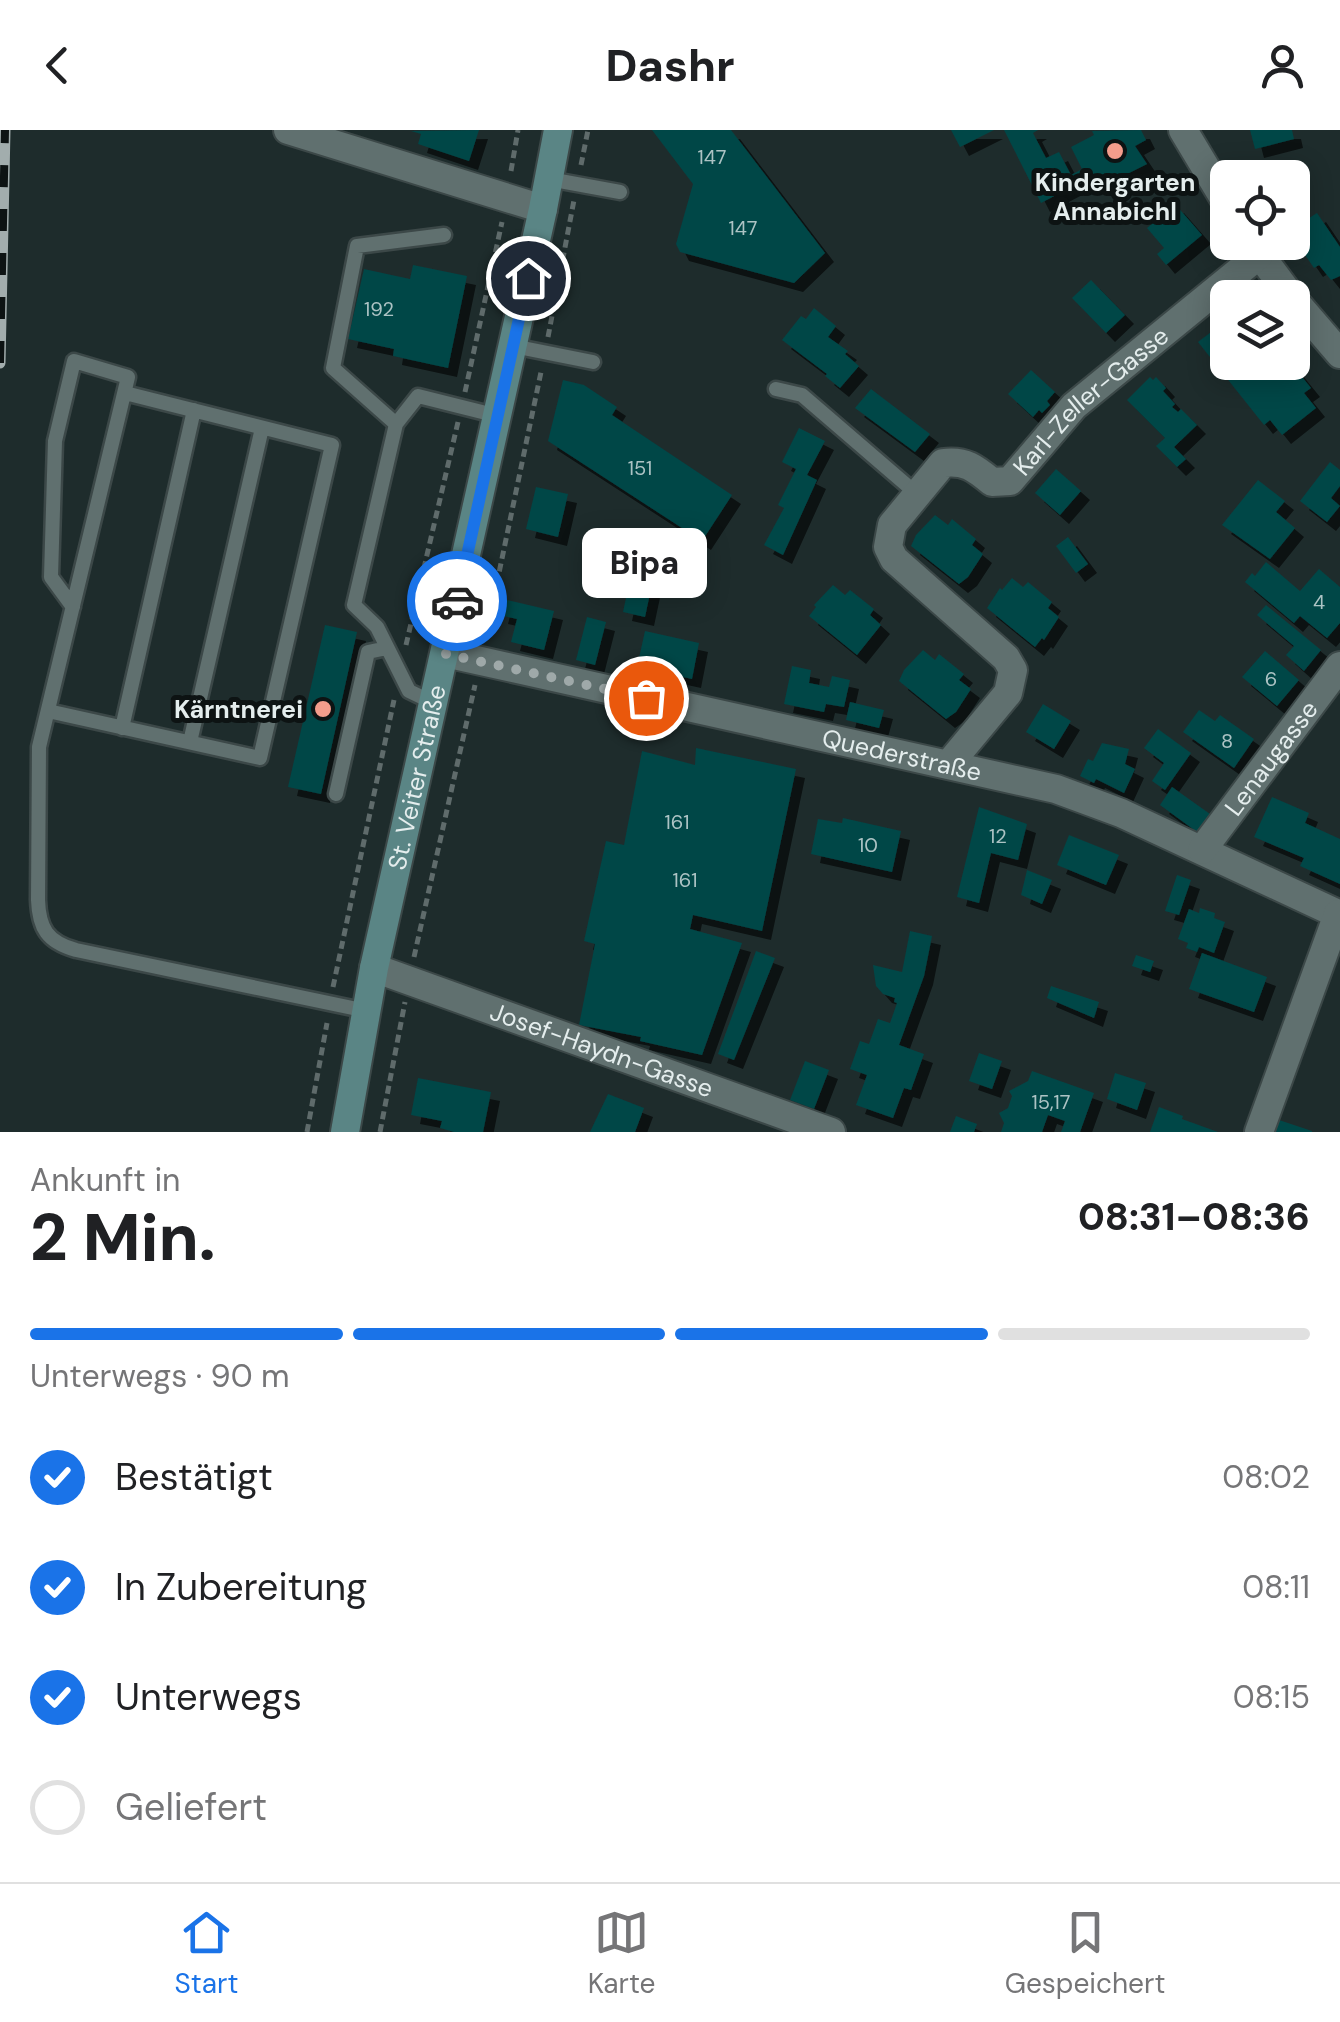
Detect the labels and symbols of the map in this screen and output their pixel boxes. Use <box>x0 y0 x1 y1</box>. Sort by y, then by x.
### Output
marker: Kindergarten Annabichl <box>1104 140 1126 162</box>
house number: 147 <box>697 144 727 170</box>
place label: Kindergarten Annabichl <box>1035 166 1195 228</box>
house number: 147 <box>728 215 758 241</box>
pin <box>486 236 571 321</box>
house number: 192 <box>364 296 394 322</box>
street label: Karl-Zeller-Gasse <box>1005 319 1175 482</box>
house number: 151 <box>628 455 652 481</box>
callout: Bipa <box>584 528 708 598</box>
courier <box>407 551 507 651</box>
house number: 4 <box>1313 589 1325 615</box>
pin <box>604 656 689 741</box>
house number: 6 <box>1265 666 1277 692</box>
street label: St. Veiter Straße <box>380 682 453 873</box>
place label: Kärntnerei <box>174 693 303 726</box>
street label: Lenaugasse <box>1217 694 1325 822</box>
marker: Kärntnerei <box>312 698 334 720</box>
street label: Quederstraße <box>819 721 985 788</box>
house number: 8 <box>1221 728 1233 754</box>
house number: 161 <box>664 809 690 835</box>
house number: 12 <box>989 823 1007 849</box>
house number: 10 <box>858 832 878 858</box>
house number: 161 <box>672 867 698 893</box>
street label: Josef-Haydn-Gasse <box>486 995 718 1105</box>
house number: 15,17 <box>1032 1089 1071 1115</box>

